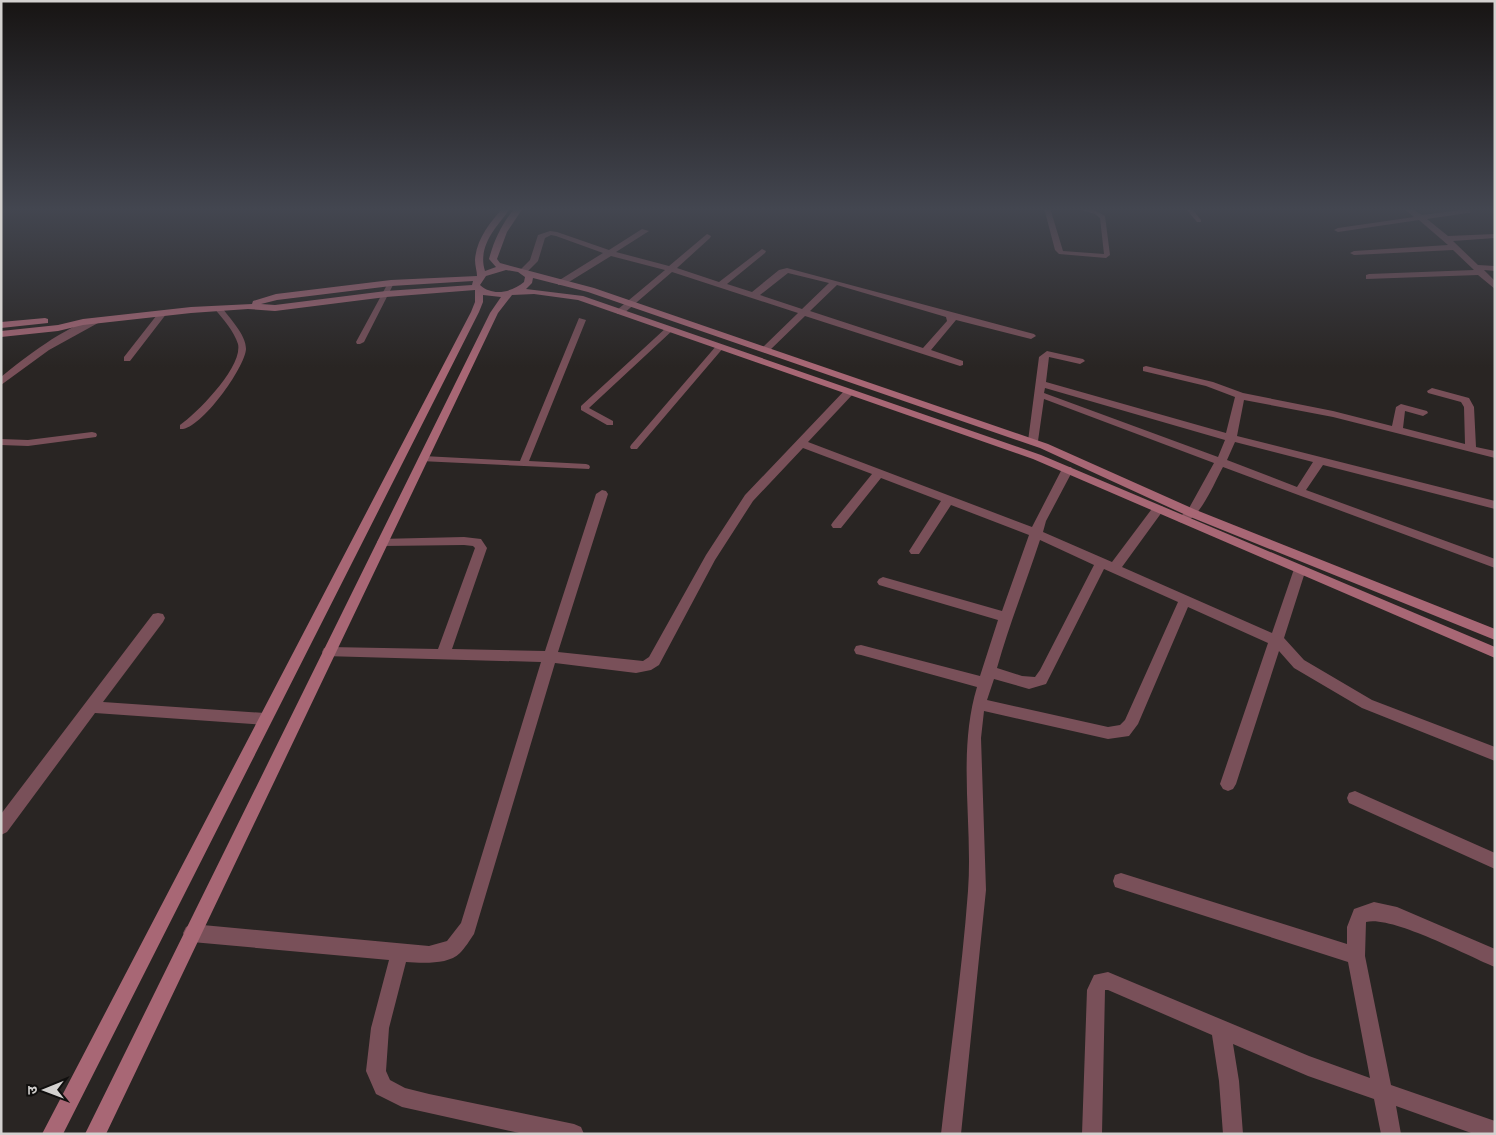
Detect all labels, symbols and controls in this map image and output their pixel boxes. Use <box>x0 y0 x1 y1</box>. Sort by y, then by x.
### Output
north arrow <box>20 1065 70 1115</box>
text: उ <box>24 1085 41 1094</box>

